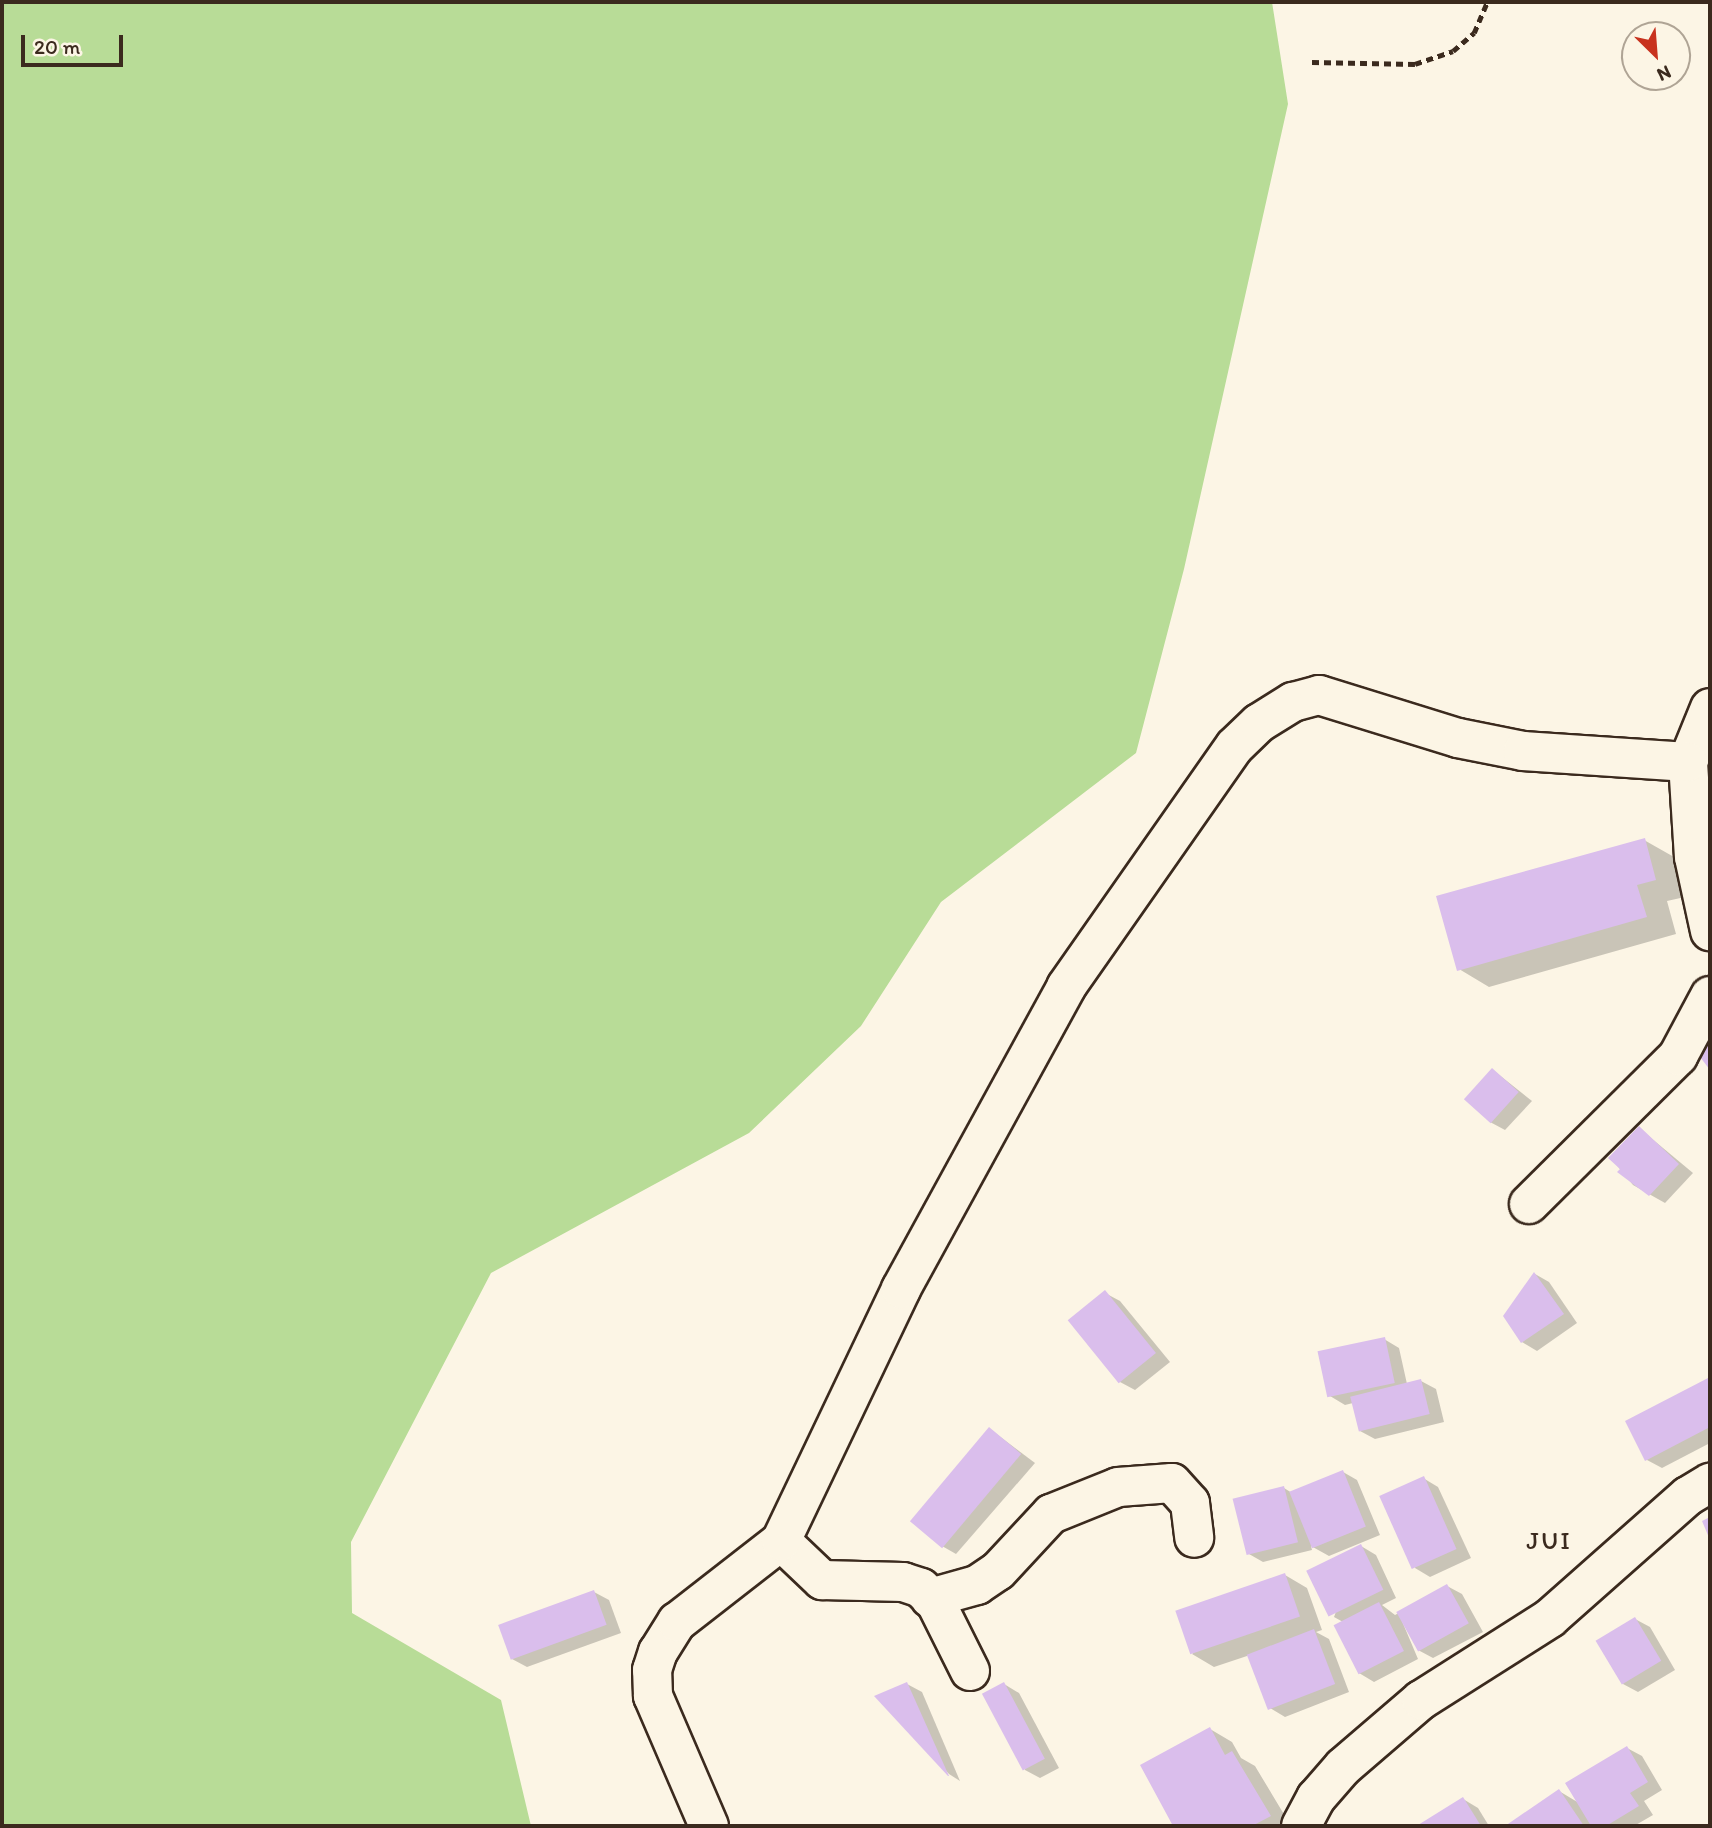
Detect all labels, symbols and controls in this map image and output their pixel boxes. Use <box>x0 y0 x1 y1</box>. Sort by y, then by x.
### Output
scale bar <box>24 21 126 65</box>
north arrow <box>1621 21 1691 91</box>
text: 20 m <box>34 34 80 59</box>
text: N <box>1654 61 1675 87</box>
district label: JUI <box>1528 1525 1570 1557</box>

